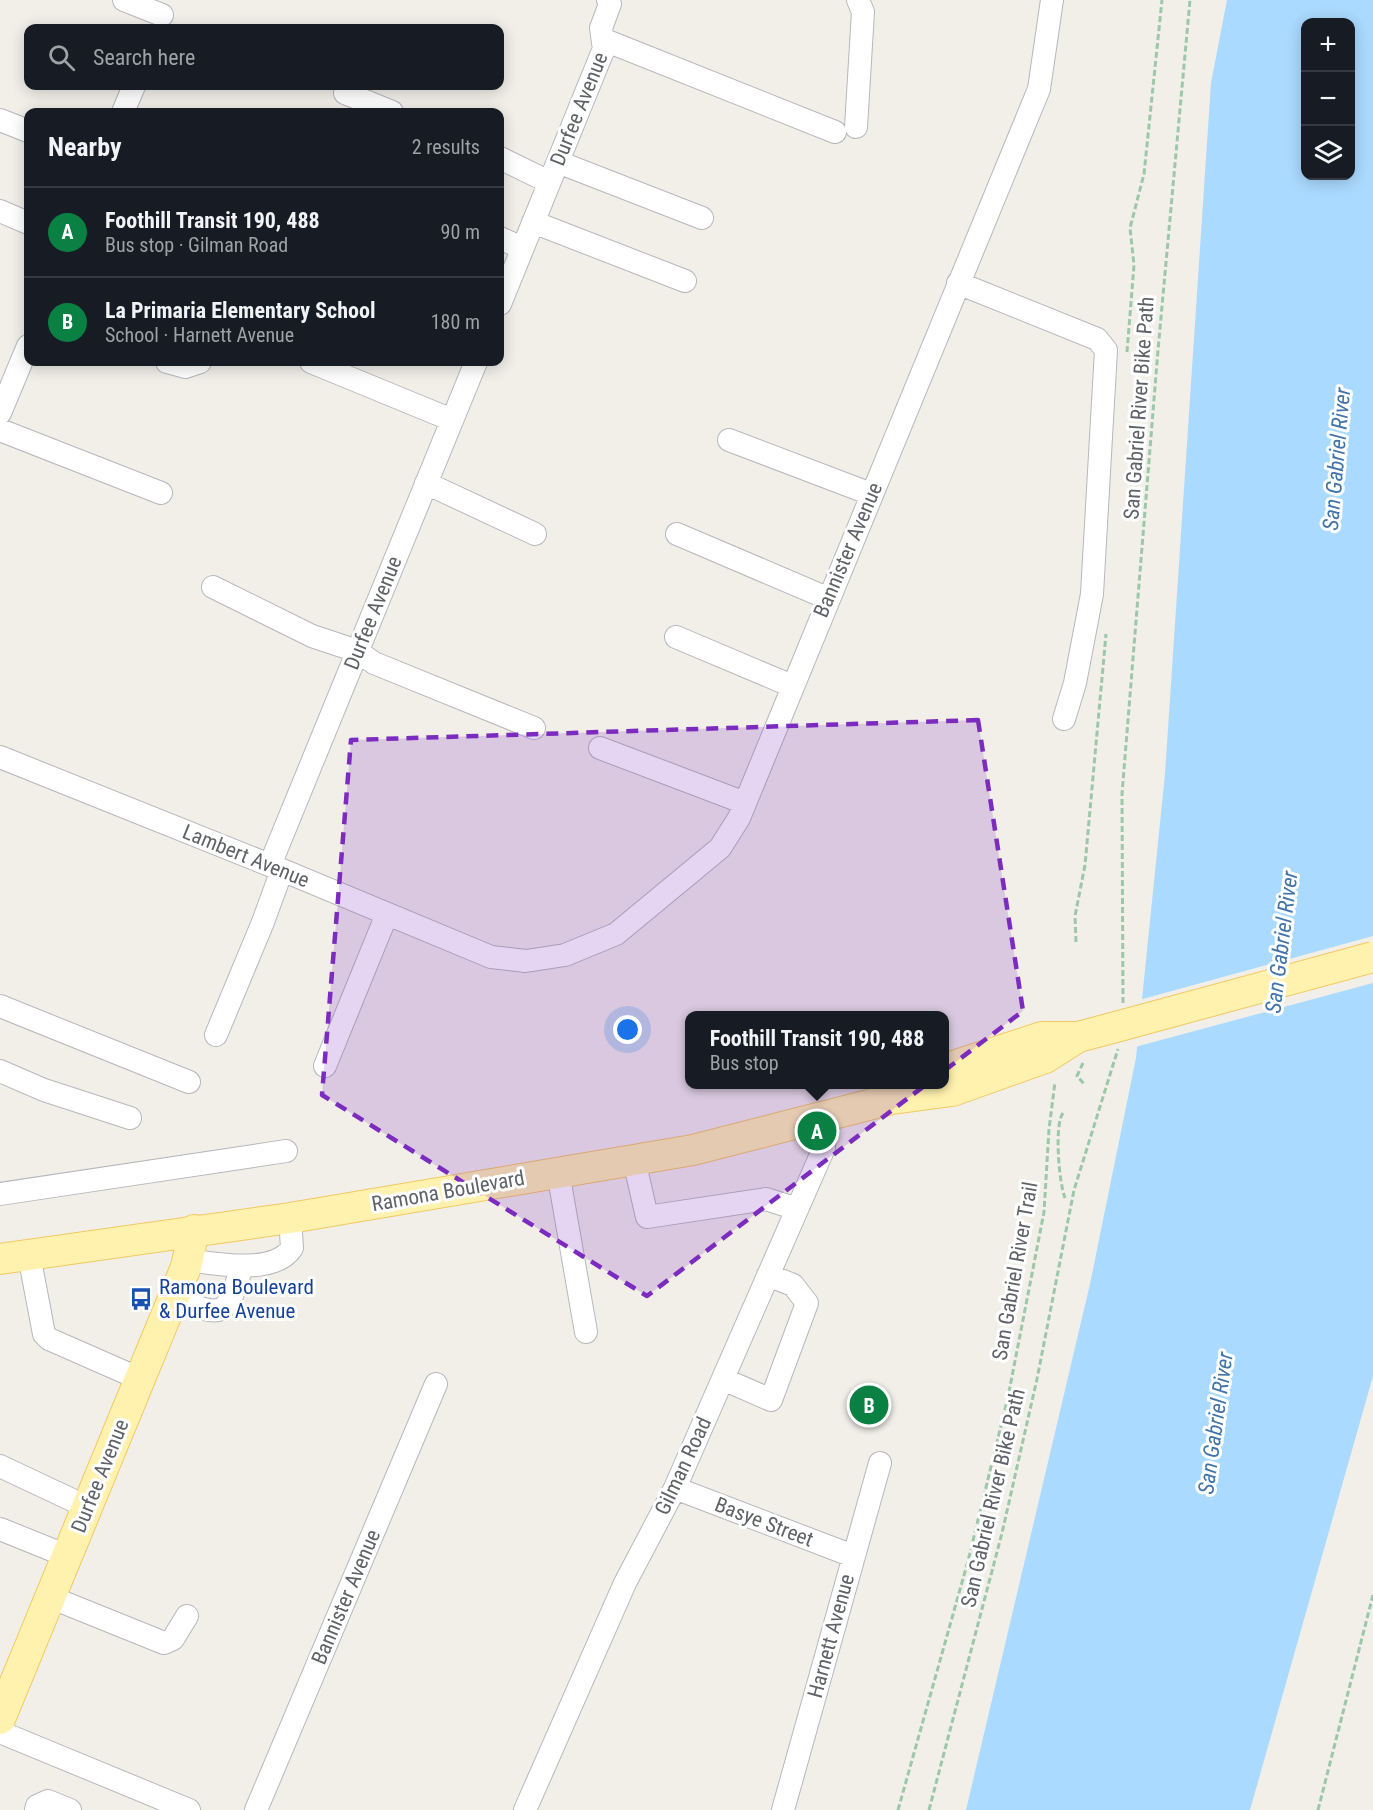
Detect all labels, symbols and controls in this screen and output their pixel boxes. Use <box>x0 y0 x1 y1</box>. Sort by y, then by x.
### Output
map controls <box>1301 18 1355 180</box>
button: + <box>1301 18 1355 72</box>
search box <box>24 24 504 90</box>
icon: search <box>45 41 78 74</box>
text: Search here <box>93 45 195 70</box>
street label: Durfee Avenue <box>545 49 613 169</box>
button: − <box>1301 72 1355 126</box>
button: layers <box>1301 126 1355 180</box>
text: Nearby <box>48 132 122 162</box>
text: 2 results <box>412 135 480 159</box>
text: Foothill Transit 190, 488 <box>105 208 320 233</box>
text: A <box>62 220 73 244</box>
text: 90 m <box>441 220 480 244</box>
text: Bus stop · Gilman Road <box>105 233 288 257</box>
street label: San Gabriel River Bike Path <box>1119 296 1159 520</box>
text: La Primaria Elementary School <box>105 298 376 323</box>
text: B <box>62 310 73 334</box>
text: 180 m <box>431 310 480 334</box>
text: School · Harnett Avenue <box>105 323 294 347</box>
water label: San Gabriel River <box>1318 386 1355 531</box>
street label: Bannister Avenue <box>809 479 887 621</box>
street label: Durfee Avenue <box>339 553 407 673</box>
street label: Lambert Avenue <box>179 820 313 892</box>
water label: San Gabriel River <box>1260 869 1303 1015</box>
popup <box>685 1011 949 1089</box>
your location <box>613 1015 642 1044</box>
text: Foothill Transit 190, 488 <box>710 1026 924 1051</box>
text: Bus stop <box>710 1051 779 1075</box>
pin: A <box>798 1108 836 1154</box>
street label: Ramona Boulevard <box>370 1166 526 1216</box>
street label: San Gabriel River Trail <box>987 1180 1043 1362</box>
place label: Ramona Boulevard & Durfee Avenue <box>159 1275 314 1323</box>
bus stop icon: Ramona Boulevard & Durfee Avenue <box>128 1286 154 1312</box>
water label: San Gabriel River <box>1193 1350 1238 1496</box>
pin: B <box>850 1382 888 1428</box>
street label: San Gabriel River Bike Path <box>956 1386 1030 1610</box>
street label: Gilman Road <box>650 1413 716 1519</box>
street label: Durfee Avenue <box>66 1416 134 1536</box>
street label: Basye Street <box>711 1492 817 1552</box>
street label: Bannister Avenue <box>307 1526 385 1668</box>
street label: Harnett Avenue <box>803 1571 859 1701</box>

